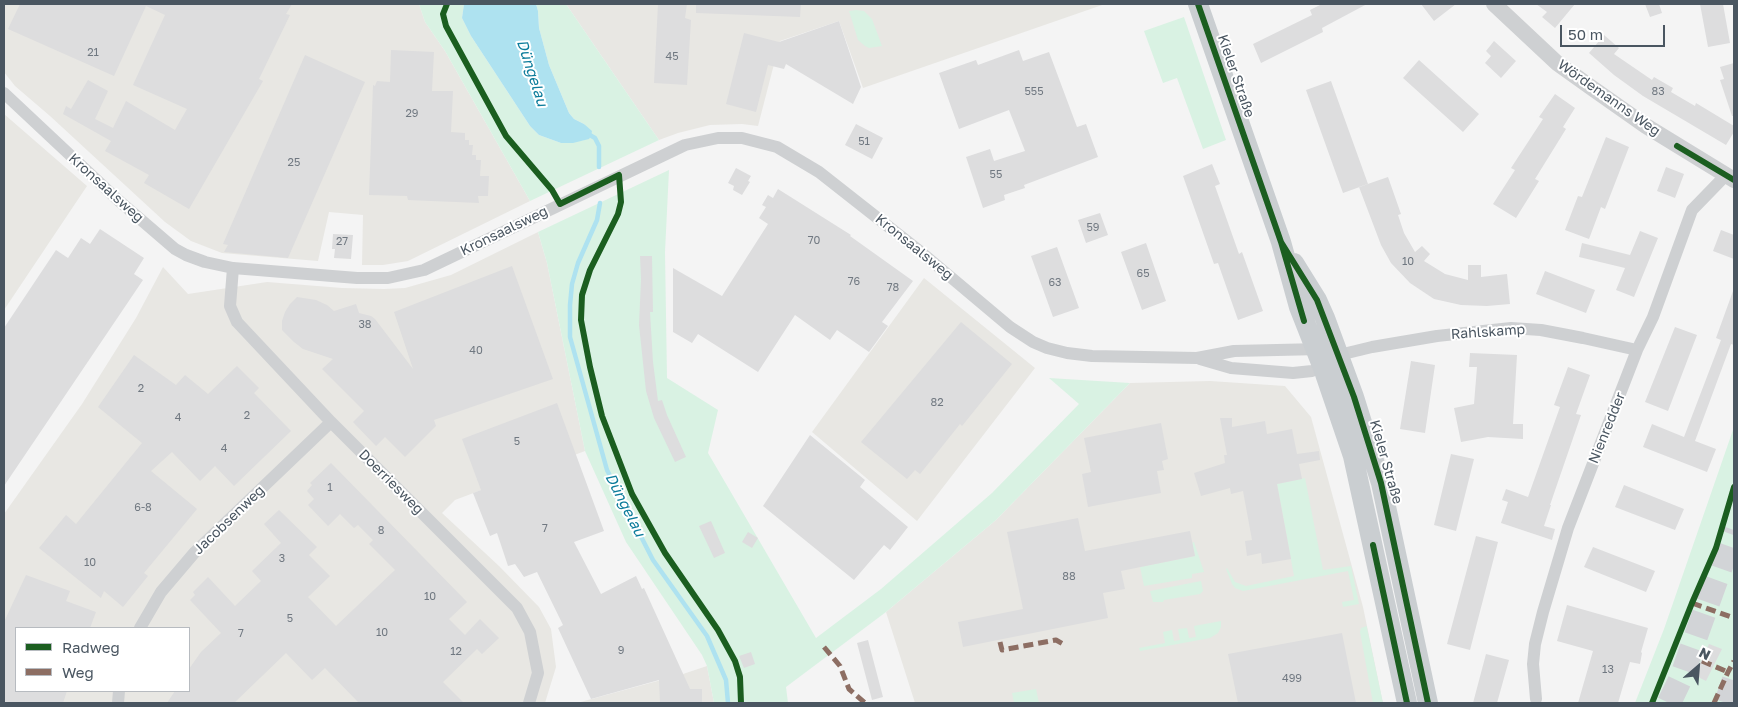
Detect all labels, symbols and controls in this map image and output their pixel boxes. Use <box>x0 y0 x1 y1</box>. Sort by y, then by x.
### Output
scale bar <box>1563 15 1668 47</box>
text: 50 m <box>1568 25 1603 43</box>
street label: Kieler Straße <box>1214 32 1258 120</box>
water label: Düngelau <box>513 37 551 109</box>
house number: 21 <box>87 46 99 60</box>
house number: 45 <box>665 50 679 64</box>
street label: Wördemanns Weg <box>1554 56 1664 140</box>
house number: 555 <box>1024 85 1044 99</box>
house number: 83 <box>1651 85 1665 99</box>
house number: 29 <box>405 107 419 121</box>
house number: 51 <box>858 135 870 149</box>
street label: Kronsaalsweg <box>65 150 147 226</box>
house number: 25 <box>288 156 300 170</box>
house number: 55 <box>990 168 1002 182</box>
street label: Kronsaalsweg <box>458 203 550 259</box>
street label: Kronsaalsweg <box>872 211 956 283</box>
house number: 59 <box>1086 221 1100 235</box>
house number: 70 <box>808 234 820 248</box>
house number: 27 <box>336 235 348 249</box>
house number: 10 <box>1402 255 1414 269</box>
house number: 65 <box>1136 267 1150 281</box>
house number: 76 <box>848 275 860 289</box>
house number: 63 <box>1048 276 1062 290</box>
house number: 78 <box>887 281 899 295</box>
house number: 38 <box>358 318 372 332</box>
street label: Rahlskamp <box>1450 321 1526 343</box>
house number: 40 <box>469 344 483 358</box>
house number: 2 <box>138 382 144 396</box>
street label: Nienredder <box>1585 390 1629 466</box>
house number: 82 <box>930 396 944 410</box>
house number: 2 <box>244 409 250 423</box>
house number: 4 <box>175 411 181 425</box>
street label: Kieler Straße <box>1366 418 1406 506</box>
house number: 5 <box>514 435 520 449</box>
house number: 4 <box>221 442 227 456</box>
street label: Doerriesweg <box>355 446 427 518</box>
water label: Düngelau <box>601 470 649 540</box>
house number: 1 <box>327 481 333 495</box>
street label: Jacobsenweg <box>190 482 268 558</box>
house number: 6-8 <box>134 501 152 515</box>
house number: 7 <box>542 522 548 536</box>
house number: 8 <box>378 524 384 538</box>
house number: 3 <box>279 552 285 566</box>
house number: 10 <box>84 556 96 570</box>
house number: 88 <box>1062 570 1076 584</box>
house number: 10 <box>424 590 436 604</box>
house number: 5 <box>287 612 293 626</box>
house number: 10 <box>376 626 388 640</box>
legend <box>15 627 190 692</box>
house number: 7 <box>238 627 244 641</box>
text: Radweg <box>62 638 120 656</box>
north arrow <box>1673 642 1723 692</box>
text: N <box>1696 643 1714 663</box>
house number: 9 <box>618 644 624 658</box>
house number: 12 <box>450 645 462 659</box>
text: Weg <box>62 663 94 681</box>
house number: 13 <box>1602 663 1614 677</box>
house number: 499 <box>1282 672 1302 686</box>

